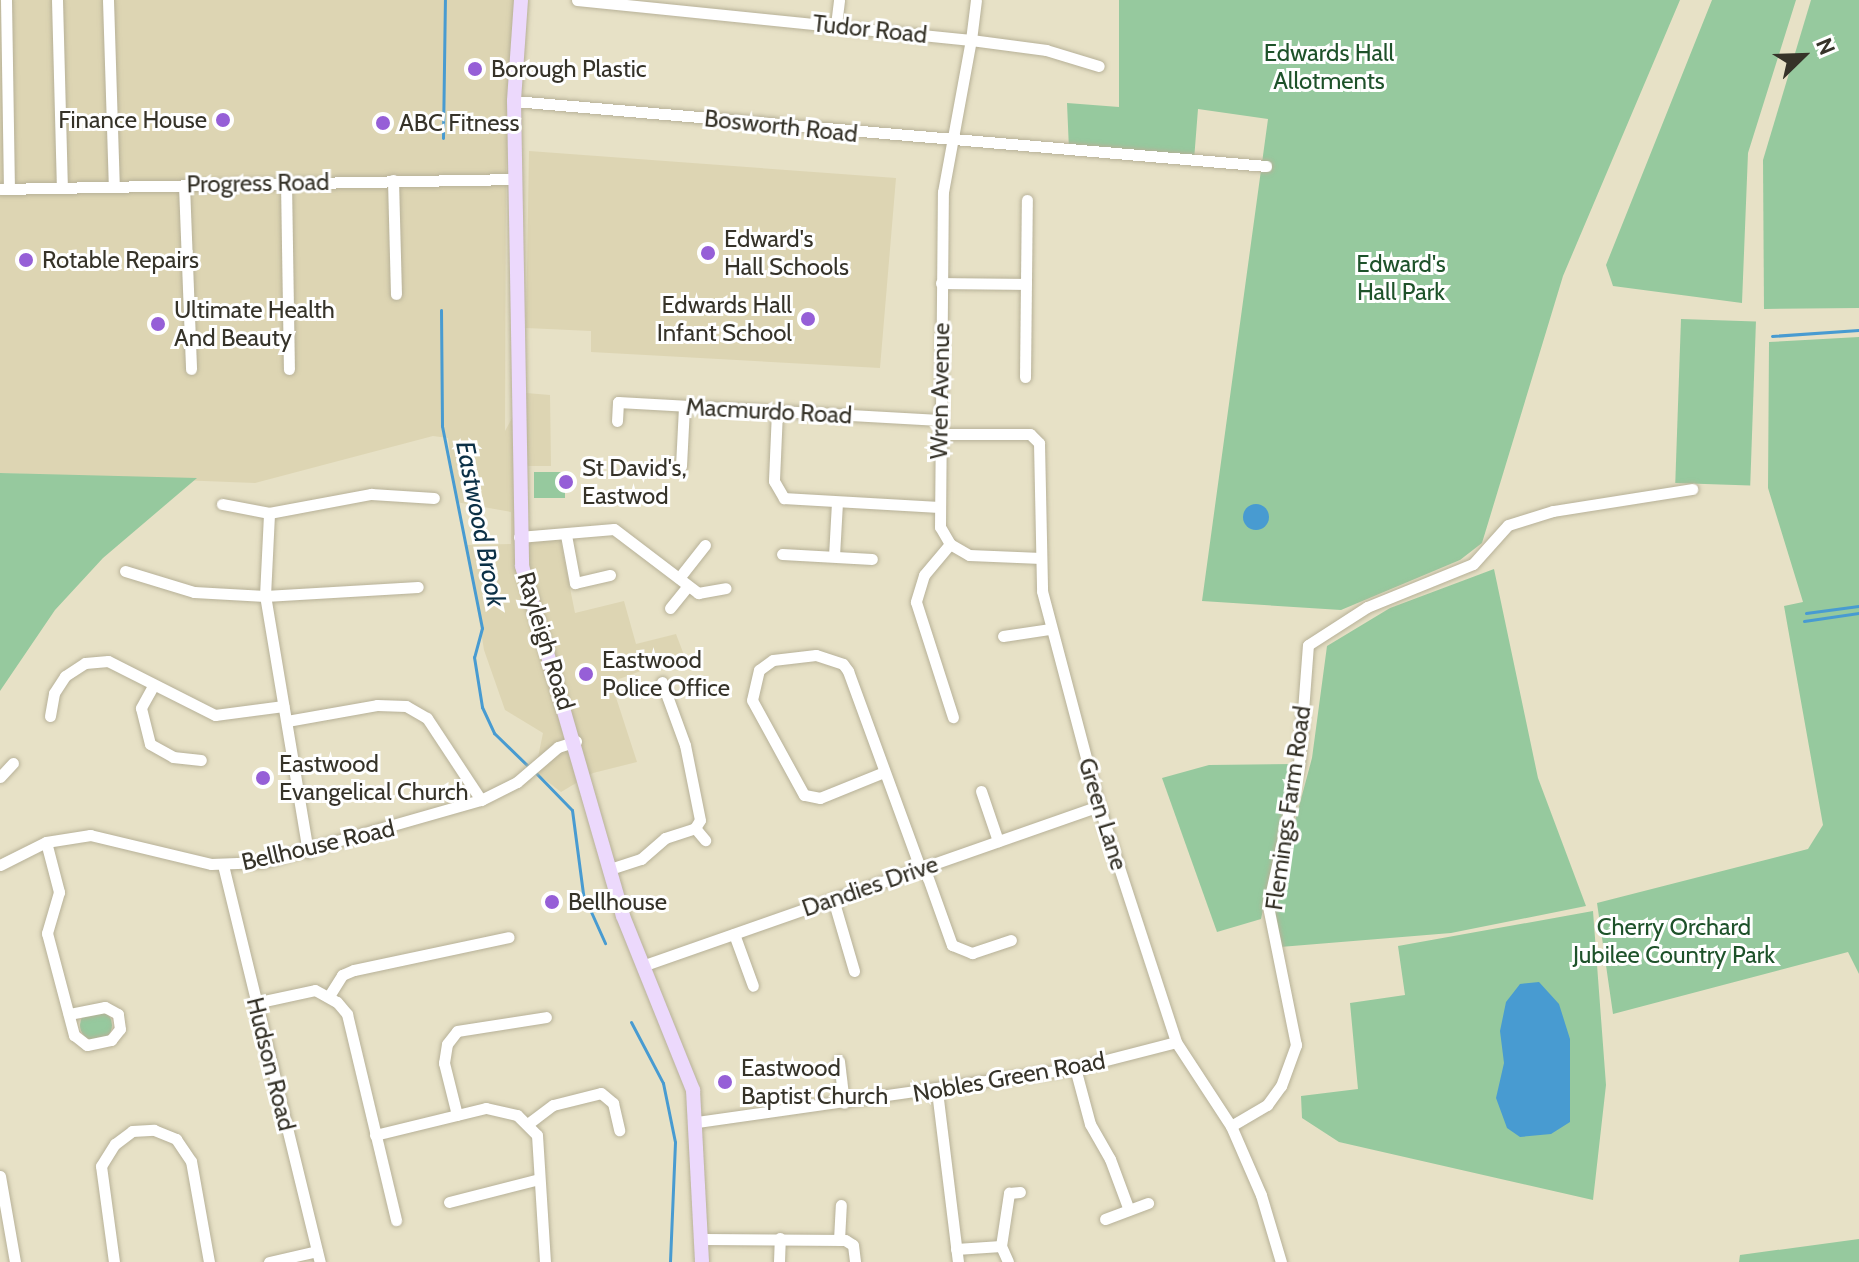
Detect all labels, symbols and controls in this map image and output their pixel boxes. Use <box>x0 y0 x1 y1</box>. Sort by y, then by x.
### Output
street label: Tudor Road <box>811 9 929 49</box>
north arrow <box>1763 16 1843 96</box>
text: N <box>1810 34 1841 59</box>
park label: Edwards Hall Allotments <box>1264 39 1394 95</box>
place label: Borough Plastic <box>491 55 647 83</box>
marker: Borough Plastic <box>466 60 484 78</box>
street label: Bosworth Road <box>703 104 859 148</box>
place label: Finance House <box>58 106 207 134</box>
place label: ABC Fitness <box>399 109 519 137</box>
marker: Finance House <box>214 111 232 129</box>
marker: ABC Fitness <box>374 114 392 132</box>
street label: Progress Road <box>186 167 330 199</box>
place label: Edward's Hall Schools <box>724 225 849 281</box>
marker: Edward's Hall Schools <box>699 244 717 262</box>
place label: Rotable Repairs <box>42 246 199 274</box>
park label: Edward's Hall Park <box>1356 250 1446 306</box>
marker: Rotable Repairs <box>17 251 35 269</box>
place label: Edwards Hall Infant School <box>657 291 792 347</box>
place label: Ultimate Health And Beauty <box>174 296 335 352</box>
marker: Edwards Hall Infant School <box>799 310 817 328</box>
marker: Ultimate Health And Beauty <box>149 315 167 333</box>
street label: Wren Avenue <box>924 323 956 459</box>
street label: Macmurdo Road <box>685 392 853 430</box>
water label: Eastwood Brook <box>449 438 511 610</box>
place label: St David's, Eastwod <box>582 454 687 510</box>
marker: St David's, Eastwod <box>557 473 575 491</box>
street label: Rayleigh Road <box>511 568 581 714</box>
place label: Eastwood Police Office <box>602 646 730 702</box>
marker: Eastwood Police Office <box>577 665 595 683</box>
street label: Flemings Farm Road <box>1259 704 1317 912</box>
place label: Eastwood Evangelical Church <box>279 750 469 806</box>
street label: Green Lane <box>1072 754 1134 874</box>
marker: Eastwood Evangelical Church <box>254 769 272 787</box>
street label: Bellhouse Road <box>239 813 397 877</box>
street label: Dandies Drive <box>798 849 942 923</box>
place label: Bellhouse <box>568 888 667 916</box>
marker: Bellhouse <box>543 893 561 911</box>
park label: Cherry Orchard Jubilee Country Park <box>1573 913 1775 969</box>
street label: Hudson Road <box>241 994 301 1134</box>
street label: Nobles Green Road <box>911 1046 1107 1108</box>
place label: Eastwood Baptist Church <box>741 1054 888 1110</box>
marker: Eastwood Baptist Church <box>716 1073 734 1091</box>

